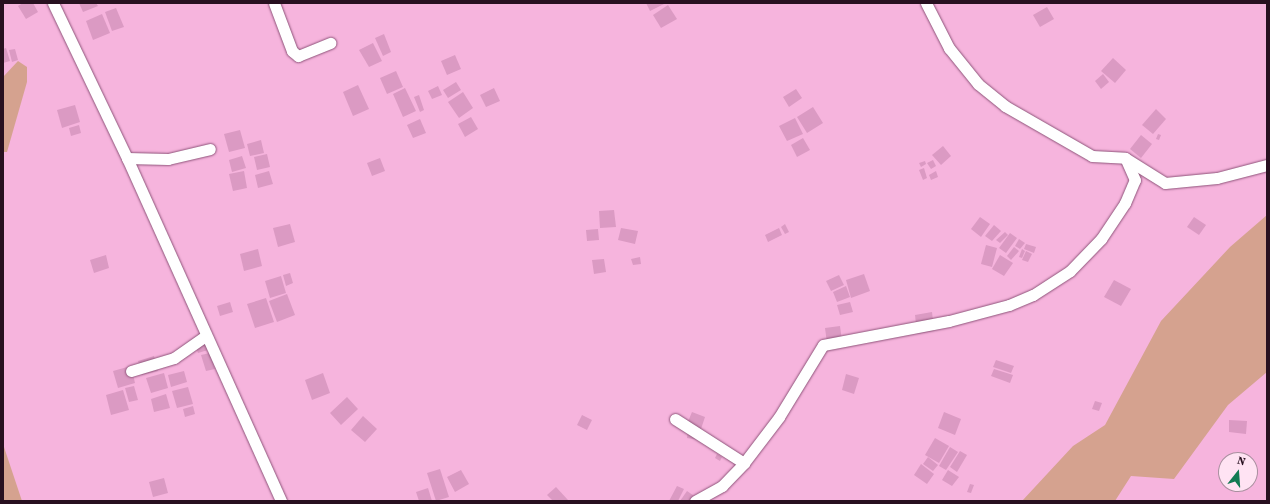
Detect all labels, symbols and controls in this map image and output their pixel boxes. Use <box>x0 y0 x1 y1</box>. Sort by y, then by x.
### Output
north arrow <box>1218 452 1258 492</box>
text: N <box>1235 453 1247 469</box>

